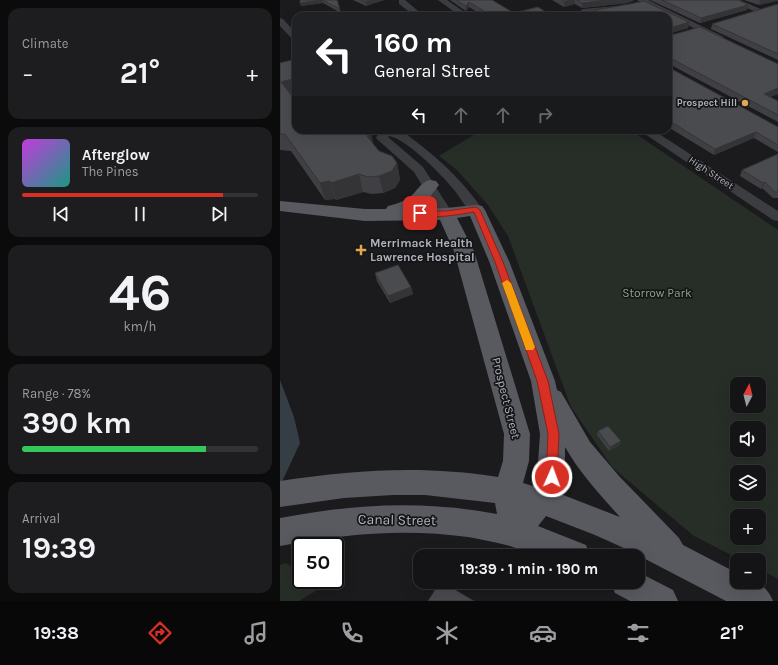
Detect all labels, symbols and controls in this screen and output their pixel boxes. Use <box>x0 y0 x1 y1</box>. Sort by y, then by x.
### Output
text: 160 m <box>374 26 452 59</box>
icon: left <box>308 28 360 80</box>
text: Climate <box>22 36 68 51</box>
text: 21° <box>120 55 160 91</box>
text: General Street <box>374 60 490 82</box>
text: − <box>22 61 34 87</box>
text: + <box>246 61 258 87</box>
place label: Prospect Hill <box>677 97 737 109</box>
marker: Prospect Hill <box>740 98 750 108</box>
icon: left <box>408 104 430 126</box>
icon: ahead <box>450 104 472 126</box>
icon: ahead <box>492 104 514 126</box>
icon: right <box>534 104 556 126</box>
text: Afterglow <box>82 146 150 164</box>
street label: High Street <box>686 154 736 192</box>
text: The Pines <box>82 164 139 179</box>
pin <box>403 196 437 230</box>
icon: arrive <box>409 202 431 224</box>
icon: previous <box>50 203 72 225</box>
icon: pause <box>129 203 151 225</box>
icon: next <box>208 203 230 225</box>
place label: Merrimack Health Lawrence Hospital <box>370 236 475 264</box>
marker: Merrimack Health Lawrence Hospital <box>355 244 367 256</box>
text: 46 <box>109 262 171 323</box>
park label: Storrow Park <box>622 286 692 300</box>
text: km/h <box>124 319 156 334</box>
street label: Prospect Street <box>489 356 523 441</box>
north arrow <box>730 377 766 413</box>
map controls <box>730 377 766 589</box>
text: Range · 78% <box>22 386 91 401</box>
text: 390 km <box>22 405 132 441</box>
button: sound <box>730 421 766 457</box>
position arrow <box>531 456 573 498</box>
button: layers <box>730 465 766 501</box>
button: + <box>730 509 766 545</box>
text: Arrival <box>22 511 60 526</box>
street label: Canal Street <box>358 511 436 529</box>
text: 19:39 <box>22 530 96 566</box>
speed limit sign: 50 <box>292 537 344 589</box>
button: − <box>730 553 766 589</box>
text: 19:39 · 1 min · 190 m <box>460 560 598 578</box>
icon: directions <box>146 619 174 647</box>
icon: music <box>242 619 270 647</box>
icon: phone <box>338 619 366 647</box>
icon: climate <box>433 619 461 647</box>
icon: car <box>529 619 557 647</box>
icon: filters <box>624 619 652 647</box>
text: 19:38 <box>34 622 79 644</box>
text: 21° <box>720 622 744 644</box>

